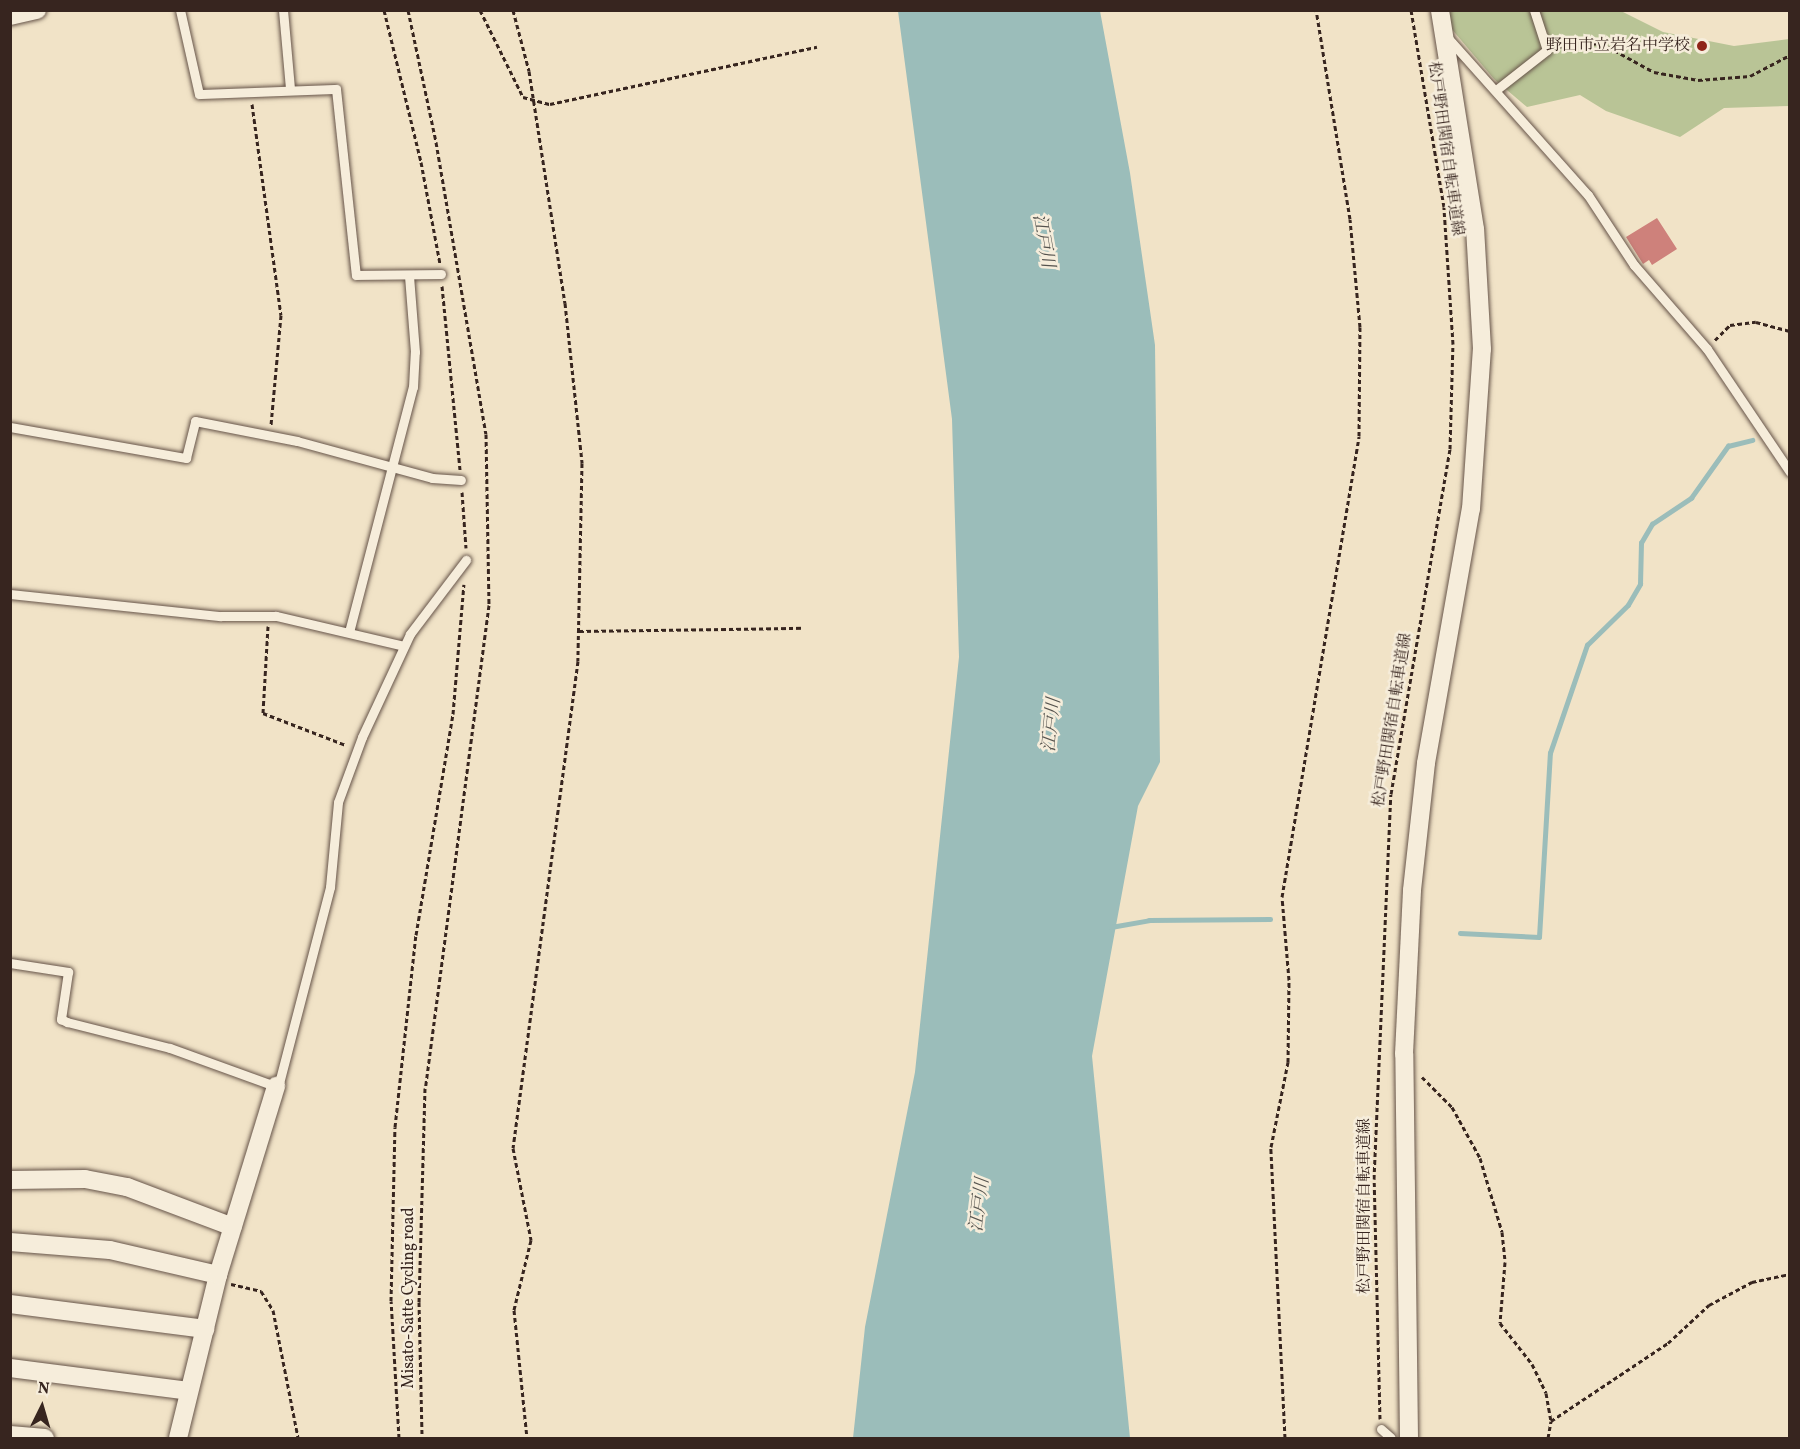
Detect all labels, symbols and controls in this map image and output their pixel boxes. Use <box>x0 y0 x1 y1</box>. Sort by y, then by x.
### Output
place label: 野田市立岩名中学校 <box>1546 36 1690 56</box>
marker: 野田市立岩名中学校 <box>1695 39 1709 53</box>
street label: 松戸野田関宿自転車道線 <box>1423 61 1467 237</box>
water label: 江戸川 <box>1027 213 1057 269</box>
street label: 松戸野田関宿自転車道線 <box>1370 632 1416 808</box>
water label: 江戸川 <box>1039 697 1067 753</box>
street label: 松戸野田関宿自転車道線 <box>1355 1118 1375 1294</box>
water label: 江戸川 <box>967 1177 995 1233</box>
street label: Misato-Satte Cycling road <box>399 1207 419 1389</box>
north arrow <box>12 1377 72 1437</box>
text: N <box>37 1378 50 1401</box>

